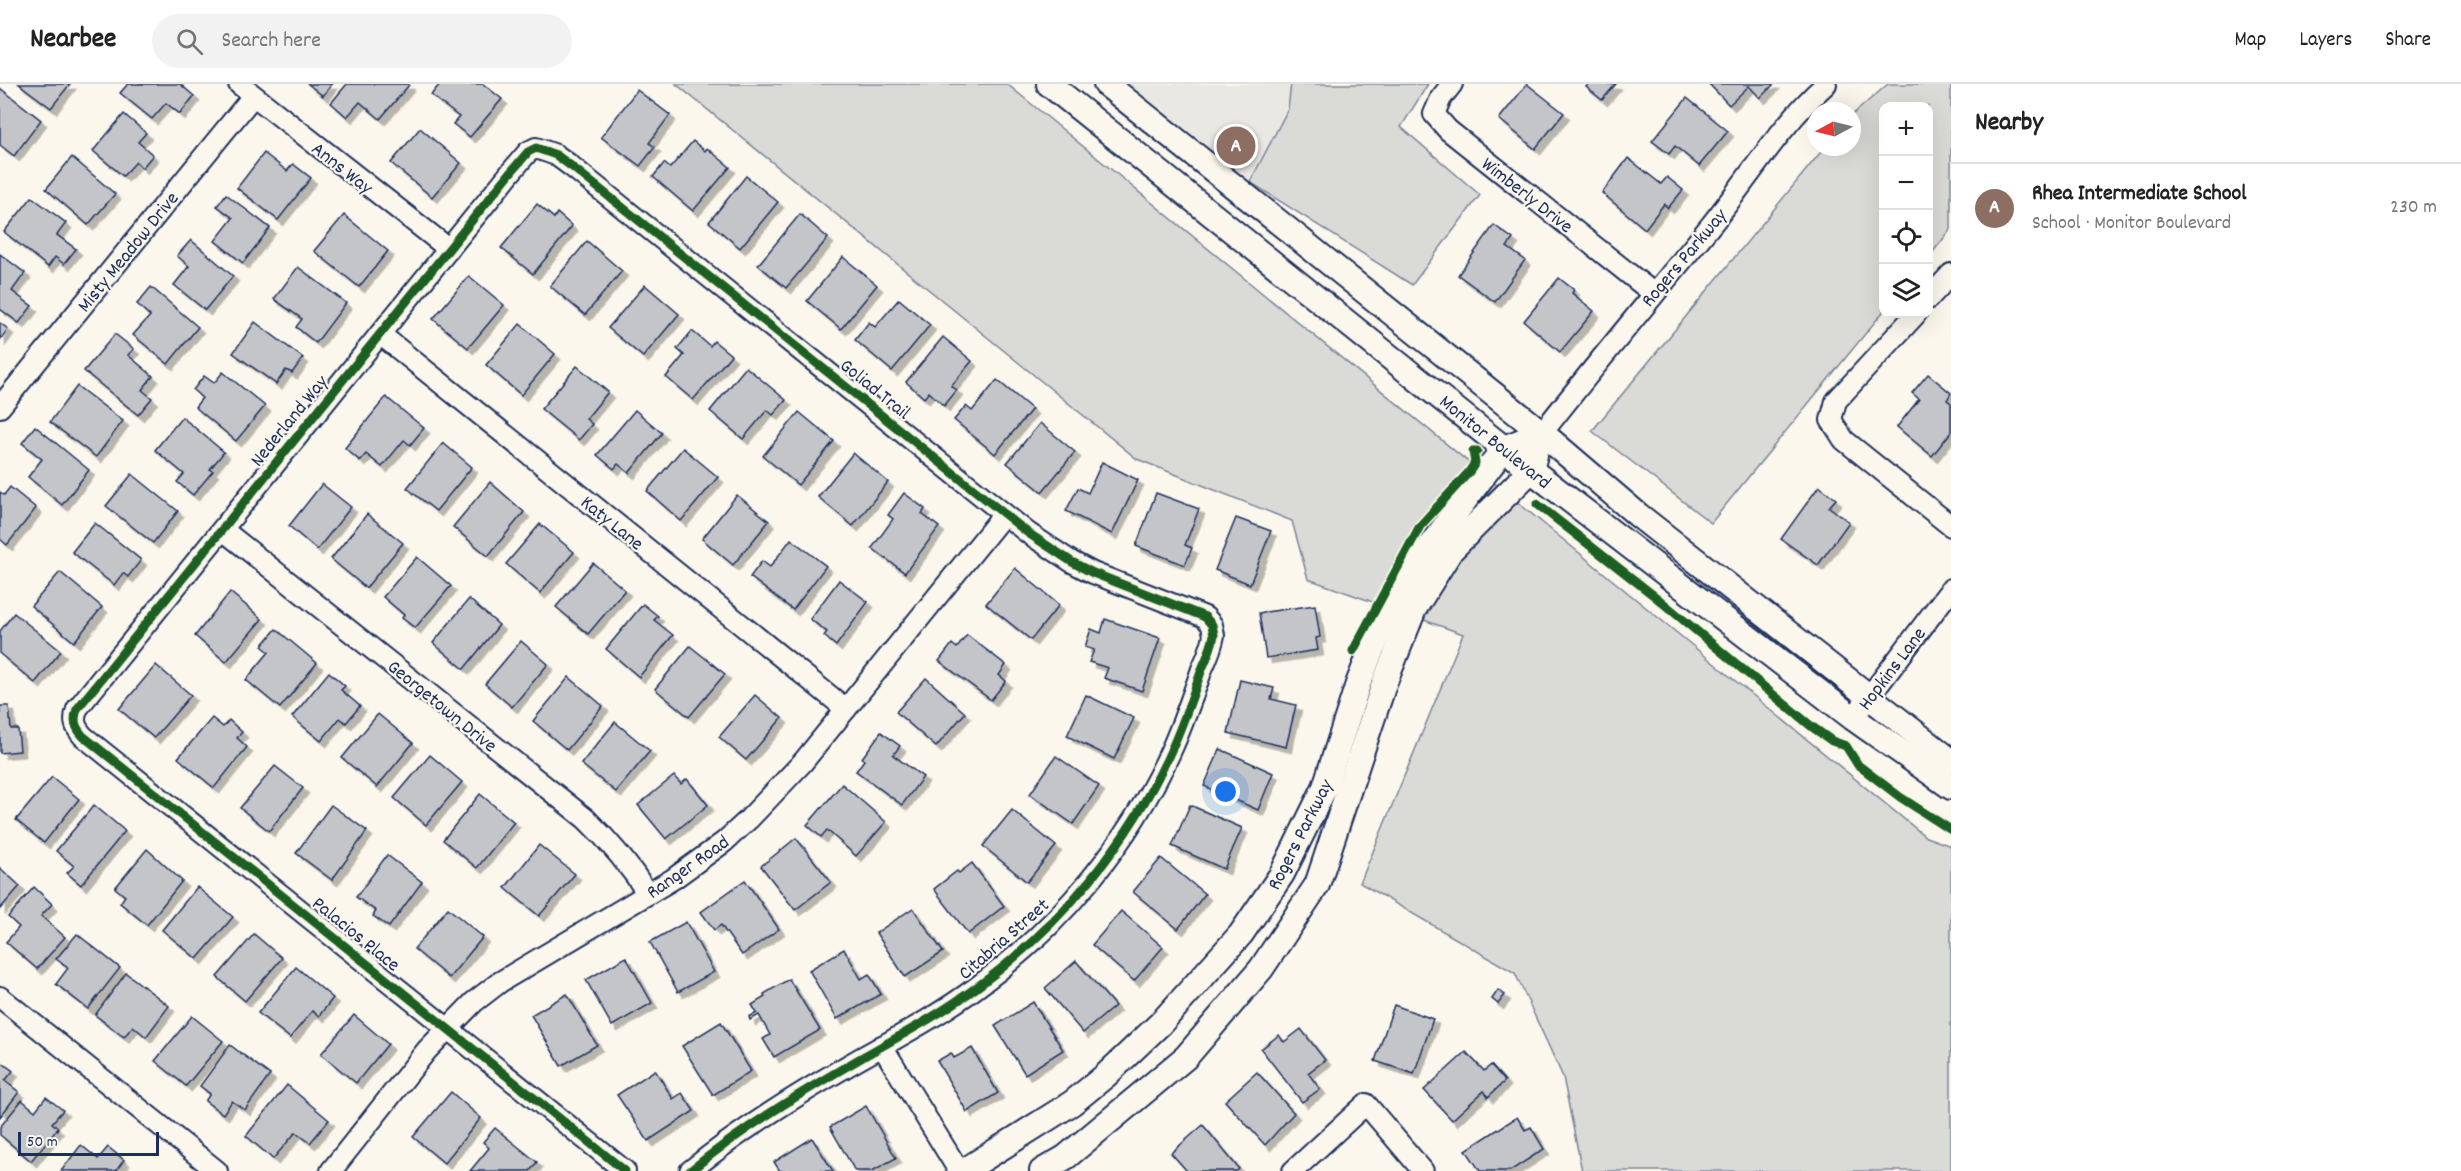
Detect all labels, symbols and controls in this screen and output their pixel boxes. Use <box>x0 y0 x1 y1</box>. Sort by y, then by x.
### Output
search box <box>152 14 572 68</box>
text: Nearbee <box>30 21 116 61</box>
icon: search <box>173 25 206 58</box>
text: Search here <box>221 26 321 57</box>
text: Map <box>2235 26 2266 56</box>
text: Layers <box>2299 26 2352 56</box>
text: Share <box>2385 26 2431 56</box>
north arrow <box>1807 102 1861 156</box>
map controls <box>1879 102 1933 318</box>
button: + <box>1879 102 1933 156</box>
text: Nearby <box>1975 105 2043 142</box>
pin: A <box>1216 124 1256 168</box>
street label: Anns Way <box>304 136 379 203</box>
street label: Wimberly Drive <box>1474 152 1578 241</box>
button: − <box>1879 156 1933 210</box>
text: Rhea Intermediate School <box>2032 179 2247 210</box>
street label: Misty Meadow Drive <box>72 186 187 319</box>
text: A <box>1989 194 2000 222</box>
text: 230 m <box>2390 194 2437 222</box>
street label: Rogers Parkway <box>1636 203 1736 314</box>
button: locate <box>1879 210 1933 264</box>
text: School · Monitor Boulevard <box>2032 210 2231 238</box>
button: layers <box>1879 264 1933 318</box>
street label: Goliad Trail <box>833 353 916 428</box>
street label: Nederland Way <box>245 369 337 474</box>
street label: Monitor Boulevard <box>1432 389 1556 497</box>
street label: Katy Lane <box>573 490 649 559</box>
street label: Hopkins Lane <box>1853 622 1934 717</box>
street label: Georgetown Drive <box>380 654 502 761</box>
street label: Rogers Parkway <box>1262 774 1342 896</box>
your location <box>1211 777 1240 806</box>
street label: Ranger Road <box>642 830 736 907</box>
street label: Palacios Place <box>305 891 405 980</box>
street label: Citabria Street <box>953 893 1057 988</box>
scale bar <box>18 1129 159 1156</box>
text: 50 m <box>27 1131 58 1154</box>

